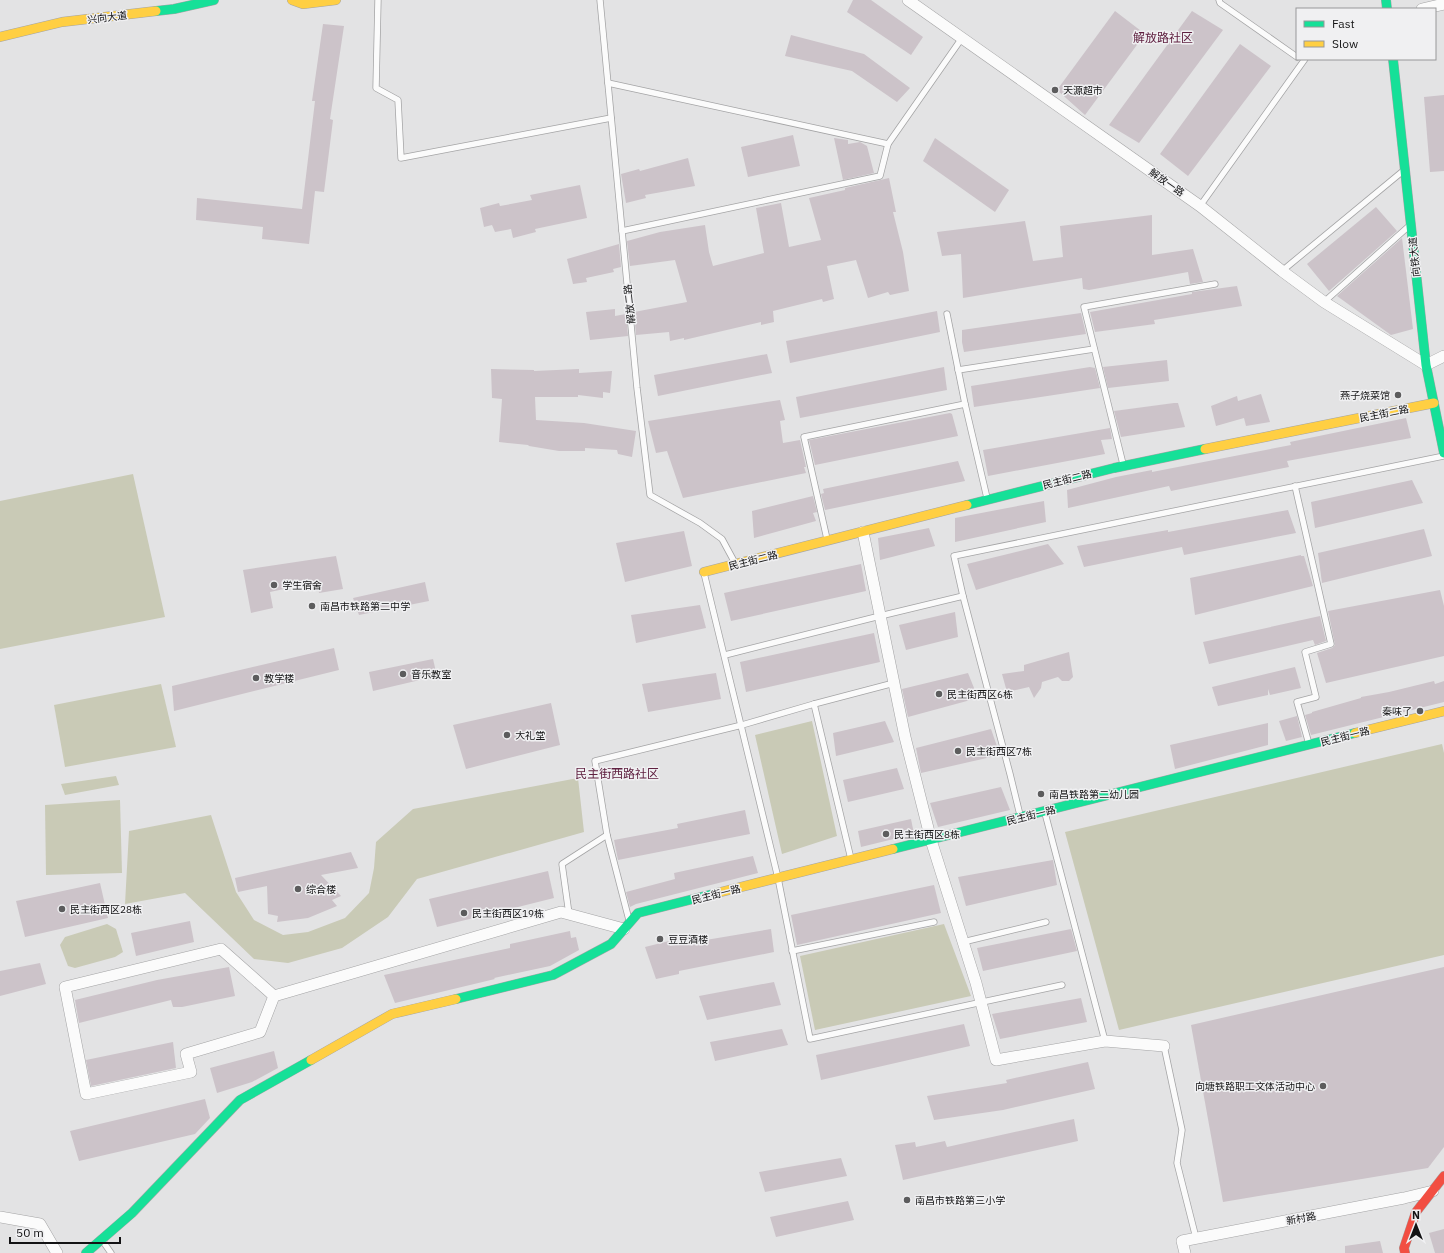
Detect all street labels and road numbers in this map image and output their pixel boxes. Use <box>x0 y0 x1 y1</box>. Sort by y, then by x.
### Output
street label: 兴向大道 <box>86 9 128 26</box>
street label: 解放一路 <box>1147 166 1187 199</box>
street label: 向铁大道 <box>1406 236 1423 278</box>
street label: 解放二路 <box>621 283 638 325</box>
street label: 民主街二路 <box>1358 402 1410 425</box>
street label: 民主街二路 <box>1041 467 1093 492</box>
street label: 民主街二路 <box>727 548 779 573</box>
street label: 民主街一路 <box>1319 724 1371 749</box>
street label: 民主街一路 <box>1005 803 1057 828</box>
street label: 民主街一路 <box>690 882 742 907</box>
street label: 新村路 <box>1285 1209 1317 1228</box>

